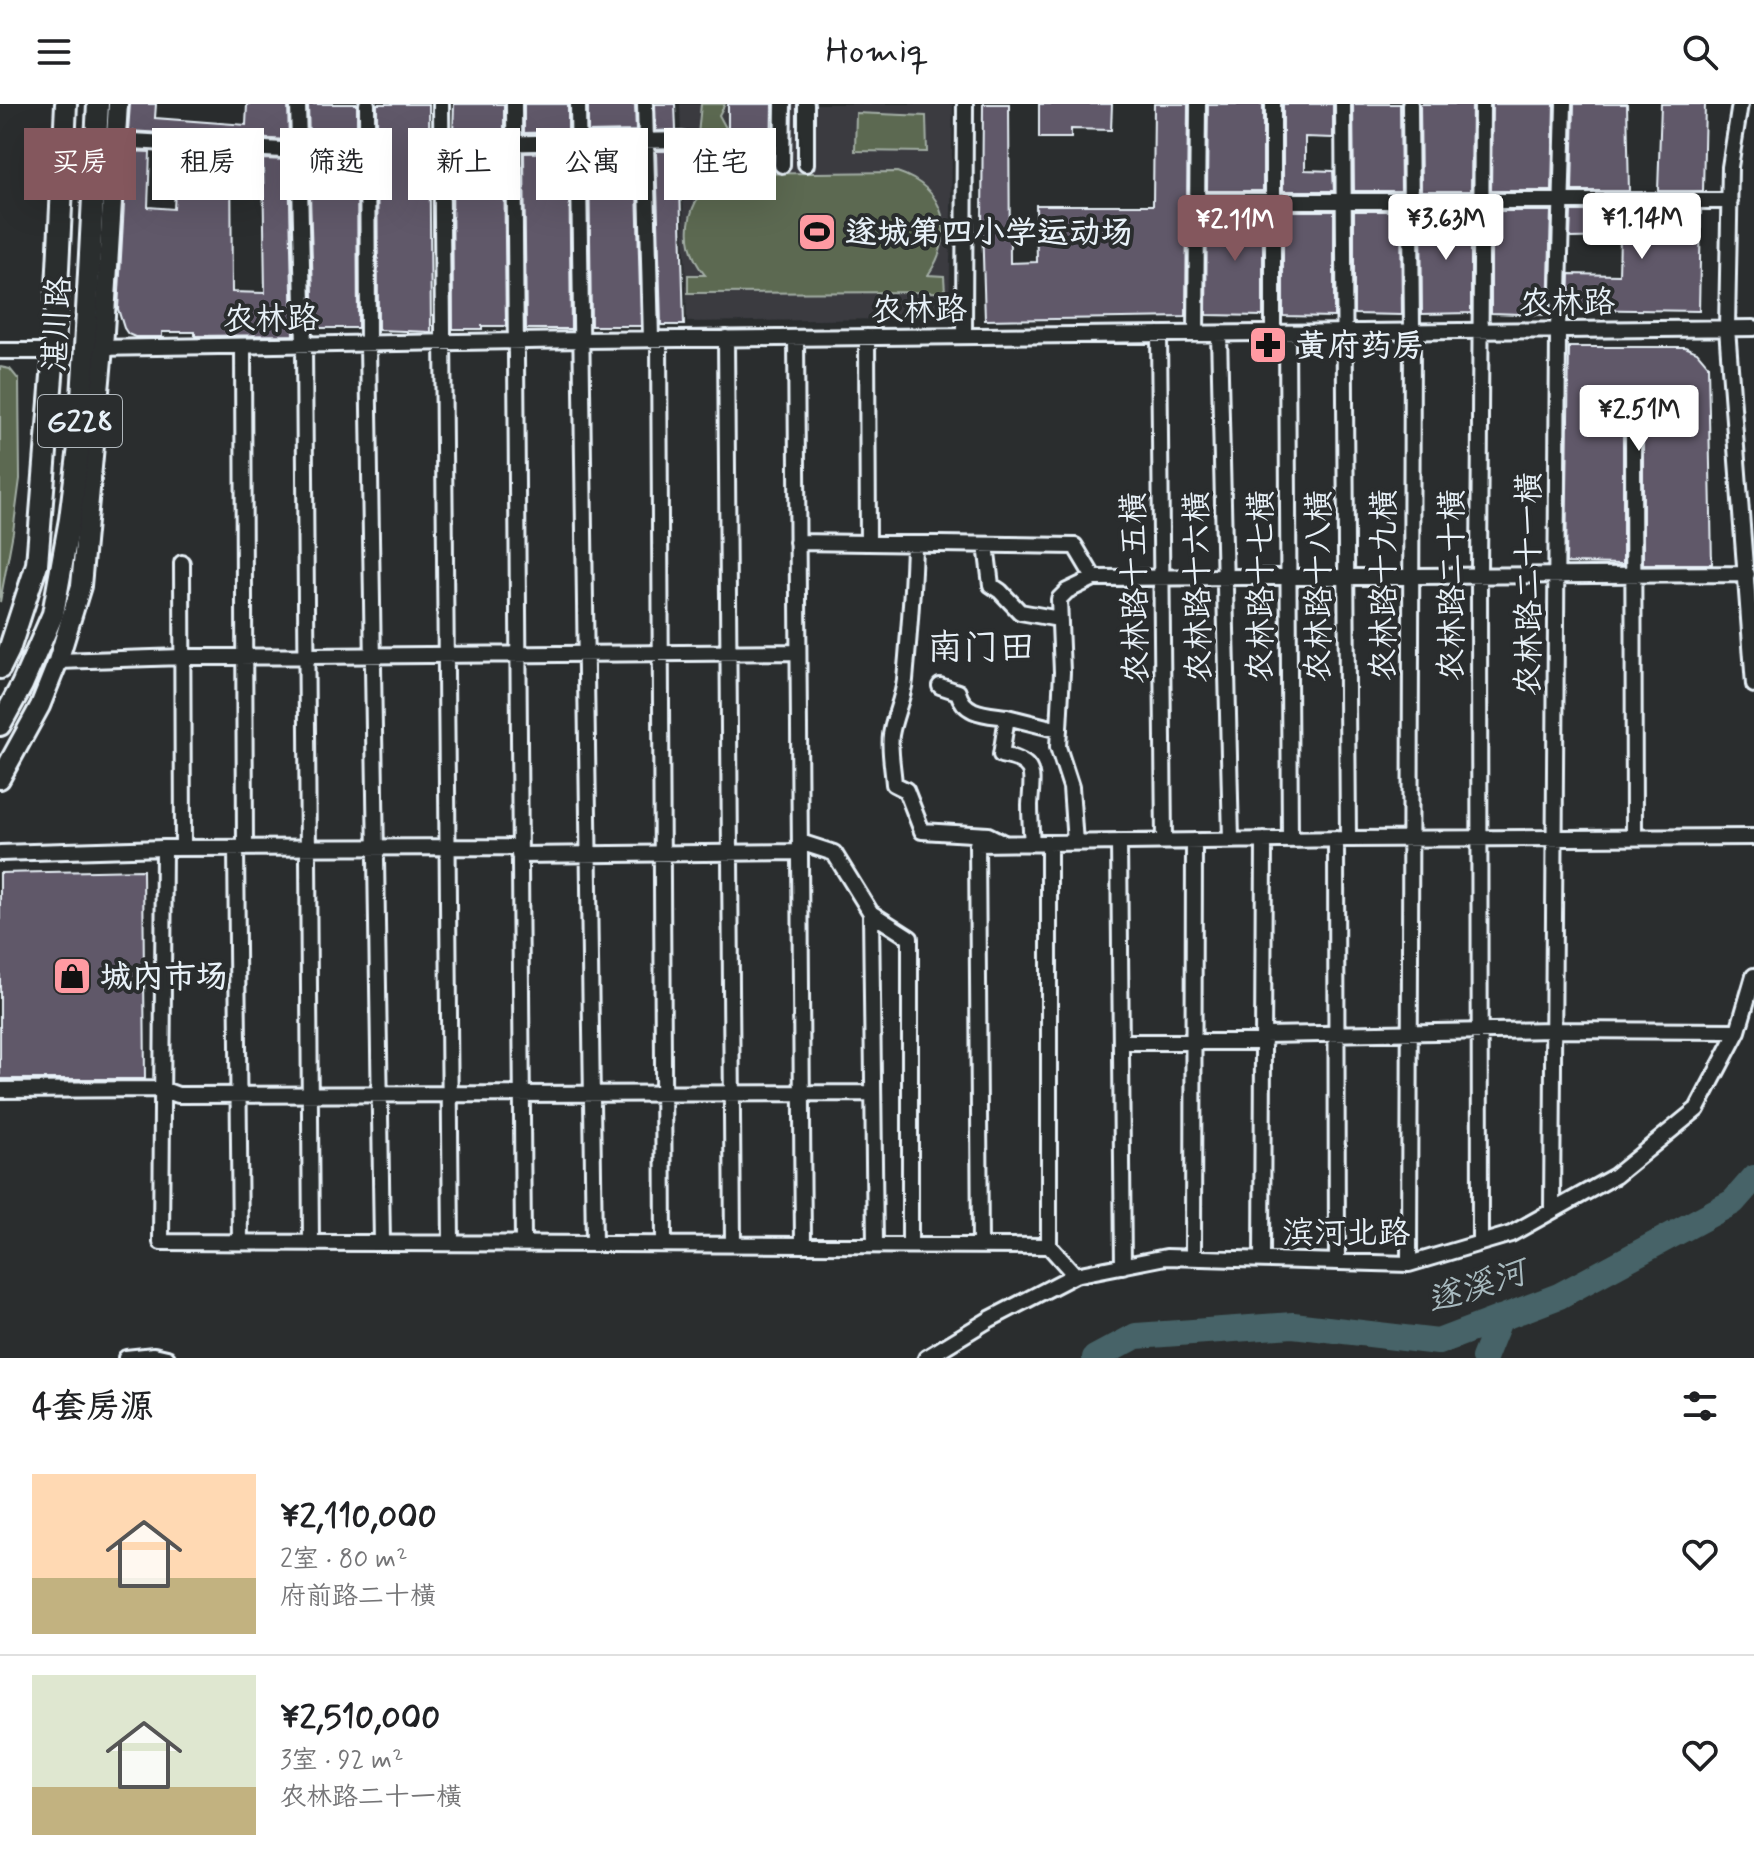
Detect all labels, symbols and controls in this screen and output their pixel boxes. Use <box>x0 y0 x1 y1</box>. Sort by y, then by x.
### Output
text: Homiq <box>825 29 929 76</box>
icon: menu <box>32 30 76 74</box>
icon: search <box>1678 30 1722 74</box>
chip: 买房 <box>24 128 136 200</box>
chip: 租房 <box>152 128 264 200</box>
chip: 筛选 <box>280 128 392 200</box>
chip: 新上 <box>408 128 520 200</box>
chip: 公寓 <box>536 128 648 200</box>
chip: 住宅 <box>664 128 776 200</box>
pin: ¥1.14M <box>1577 193 1707 261</box>
pin: ¥3.63M <box>1381 194 1511 262</box>
pin: ¥2.11M <box>1170 195 1300 263</box>
text: ¥1.14M <box>1601 202 1683 236</box>
text: ¥3.63M <box>1406 203 1486 237</box>
text: ¥2.11M <box>1196 204 1274 238</box>
sports icon: 遂城第四小学运动场 <box>796 211 838 253</box>
place label: 遂城第四小学运动场 <box>845 213 1133 255</box>
street label: 湛川路 <box>35 275 81 373</box>
street label: 农林路 <box>1519 282 1615 326</box>
street label: 农林路 <box>871 289 967 333</box>
street label: 农林路 <box>223 298 319 342</box>
pharmacy icon: 黄府药房 <box>1247 324 1289 366</box>
place label: 黄府药房 <box>1296 326 1424 368</box>
pin: ¥2.51M <box>1574 385 1704 453</box>
text: ¥2.51M <box>1598 394 1680 428</box>
road number: G228 <box>38 395 122 447</box>
street label: 农林路二十一横 <box>1509 472 1551 696</box>
street label: 农林路十九横 <box>1364 489 1406 681</box>
street label: 农林路二十横 <box>1432 489 1474 681</box>
street label: 农林路十七横 <box>1241 490 1283 682</box>
street label: 农林路十八横 <box>1299 490 1341 682</box>
street label: 农林路十六横 <box>1176 491 1222 683</box>
street label: 农林路十五横 <box>1113 492 1159 684</box>
district label: 南门田 <box>927 626 1035 673</box>
shop icon: 城内市场 <box>51 955 93 997</box>
place label: 城内市场 <box>100 957 228 999</box>
street label: 滨河北路 <box>1282 1213 1410 1255</box>
water label: 遂溪河 <box>1421 1249 1537 1325</box>
icon: filters <box>1678 1384 1722 1428</box>
text: 4套房源 <box>32 1385 154 1430</box>
text: ¥2,110,000 <box>280 1495 437 1540</box>
icon: home <box>96 1506 192 1602</box>
icon: heart <box>1678 1532 1722 1576</box>
text: 2室 · 80 m² <box>280 1543 408 1577</box>
text: 府前路二十横 <box>280 1580 436 1614</box>
text: ¥2,510,000 <box>280 1696 440 1741</box>
icon: home <box>96 1707 192 1803</box>
icon: heart <box>1678 1733 1722 1777</box>
text: 3室 · 92 m² <box>280 1744 403 1778</box>
text: 农林路二十一横 <box>280 1781 462 1815</box>

